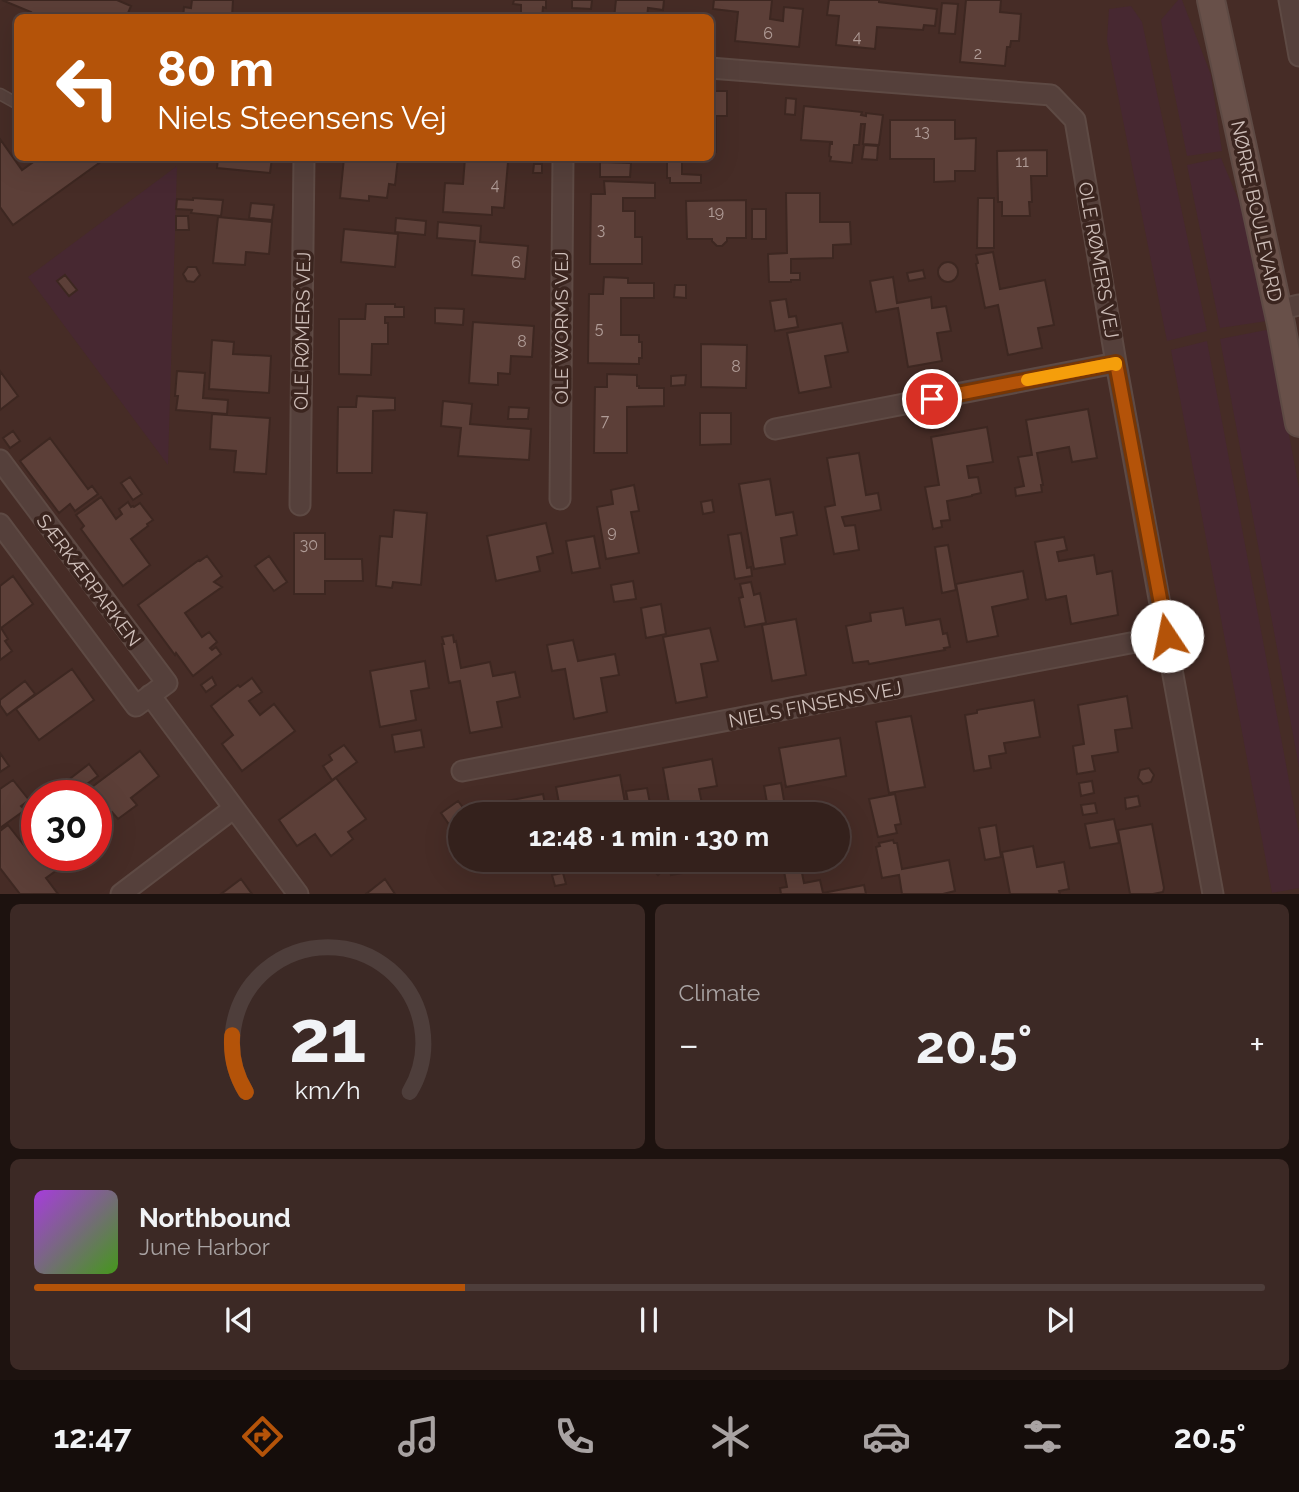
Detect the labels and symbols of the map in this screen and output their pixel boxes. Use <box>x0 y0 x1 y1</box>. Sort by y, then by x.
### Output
house number: 6 <box>763 24 773 43</box>
house number: 4 <box>853 27 862 46</box>
house number: 2 <box>974 44 982 63</box>
street label: NØRRE BOULEVARD <box>1227 118 1287 304</box>
house number: 13 <box>914 122 930 141</box>
house number: 11 <box>1015 152 1029 171</box>
house number: 4 <box>491 175 500 194</box>
street label: OLE RØMERS VEJ <box>1074 180 1124 340</box>
house number: 19 <box>708 202 724 221</box>
house number: 3 <box>597 220 605 239</box>
street label: OLE WORMS VEJ <box>550 251 572 405</box>
street label: OLE RØMERS VEJ <box>290 252 314 410</box>
house number: 6 <box>511 253 521 272</box>
house number: 5 <box>595 319 604 338</box>
house number: 8 <box>517 332 527 351</box>
house number: 8 <box>731 357 741 376</box>
pin <box>902 369 962 429</box>
house number: 7 <box>601 411 610 430</box>
street label: SÆRKÆRPARKEN <box>32 510 146 650</box>
house number: 9 <box>607 522 617 541</box>
house number: 30 <box>300 535 318 554</box>
position arrow <box>1130 599 1204 673</box>
street label: NIELS FINSENS VEJ <box>726 676 904 732</box>
speed limit sign: 30 <box>21 780 112 871</box>

